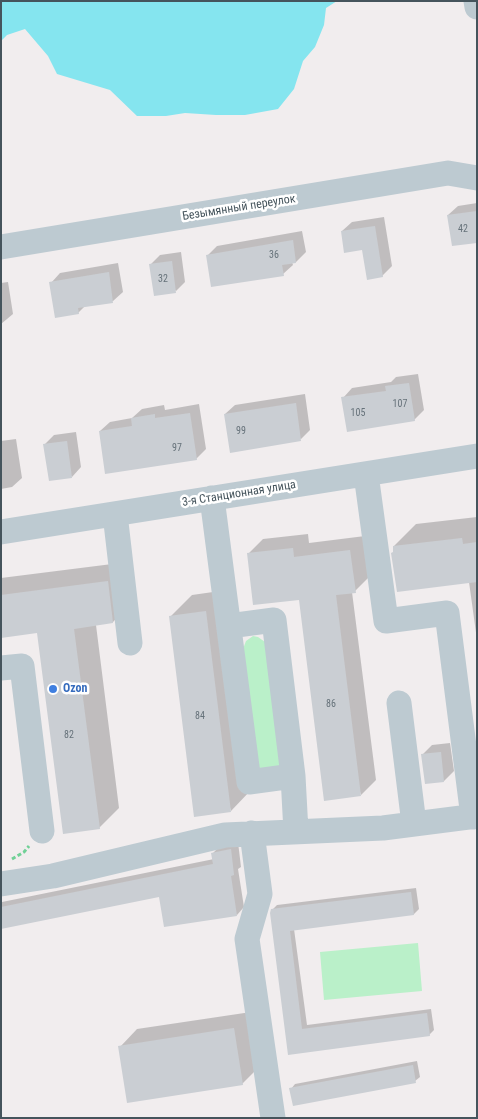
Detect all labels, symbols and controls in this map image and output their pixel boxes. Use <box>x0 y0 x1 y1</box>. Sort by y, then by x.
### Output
street label: Безымянный переулок <box>181 192 297 224</box>
house number: 42 <box>458 223 468 235</box>
house number: 36 <box>269 249 279 261</box>
house number: 32 <box>158 273 168 285</box>
house number: 107 <box>393 398 407 410</box>
house number: 105 <box>351 407 365 419</box>
house number: 99 <box>236 425 246 437</box>
house number: 97 <box>172 442 182 454</box>
street label: 3-я Станционная улица <box>181 478 297 510</box>
place label: Ozon <box>63 682 87 696</box>
marker: Ozon <box>47 683 59 695</box>
house number: 86 <box>326 698 336 710</box>
house number: 84 <box>195 710 205 722</box>
house number: 82 <box>64 729 74 741</box>

